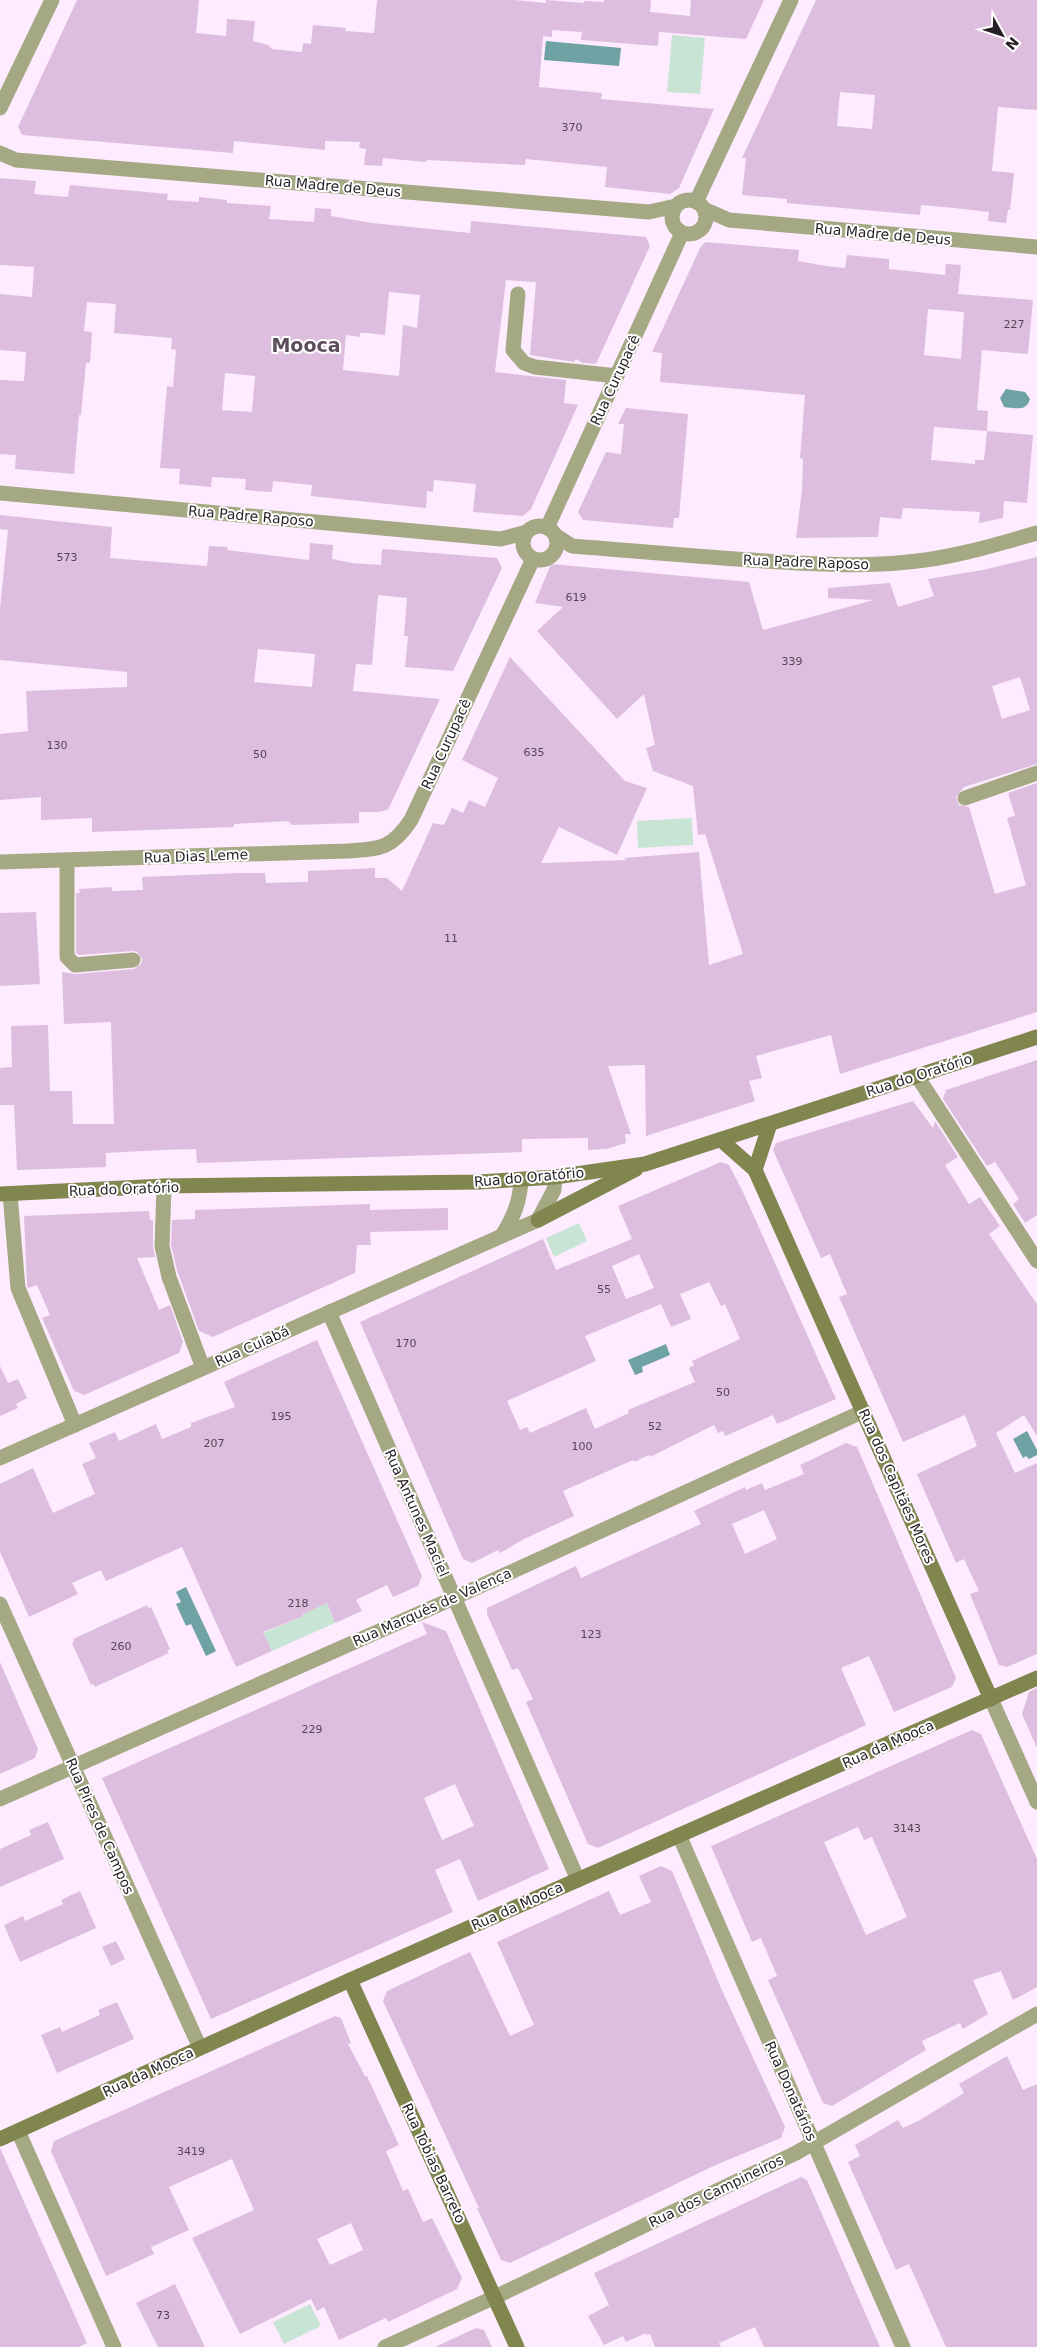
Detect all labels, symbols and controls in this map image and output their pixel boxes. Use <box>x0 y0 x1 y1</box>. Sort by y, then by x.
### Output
north arrow <box>977 10 1027 60</box>
text: N <box>1002 34 1022 53</box>
house number: 370 <box>562 121 583 134</box>
street label: Rua Madre de Deus <box>264 172 402 200</box>
street label: Rua Madre de Deus <box>814 220 952 248</box>
house number: 227 <box>1004 318 1025 331</box>
street label: Rua Curupacê <box>587 332 643 428</box>
district label: Mooca <box>271 334 341 356</box>
street label: Rua Padre Raposo <box>187 503 315 529</box>
house number: 573 <box>57 551 78 564</box>
street label: Rua Padre Raposo <box>743 552 869 572</box>
house number: 619 <box>566 591 587 604</box>
house number: 339 <box>782 655 803 668</box>
street label: Rua Curupacê <box>418 696 474 792</box>
house number: 130 <box>47 739 68 752</box>
house number: 635 <box>524 746 545 759</box>
house number: 50 <box>253 748 267 761</box>
street label: Rua Dias Leme <box>144 846 248 866</box>
house number: 11 <box>444 932 458 945</box>
street label: Rua do Oratório <box>864 1050 974 1100</box>
street label: Rua do Oratório <box>473 1164 585 1190</box>
street label: Rua do Oratório <box>68 1179 180 1199</box>
house number: 55 <box>597 1283 611 1296</box>
street label: Rua Cuiabá <box>212 1323 292 1369</box>
house number: 170 <box>396 1337 417 1350</box>
house number: 50 <box>716 1386 730 1399</box>
street label: Rua dos Capitães Mores <box>856 1406 938 1566</box>
house number: 195 <box>271 1410 292 1423</box>
house number: 52 <box>648 1420 662 1433</box>
house number: 207 <box>204 1437 225 1450</box>
house number: 100 <box>572 1440 593 1453</box>
street label: Rua Antunes Maciel <box>382 1447 452 1579</box>
street label: Rua Marquês de Valença <box>350 1565 514 1649</box>
house number: 218 <box>288 1597 309 1610</box>
house number: 123 <box>581 1628 602 1641</box>
house number: 260 <box>111 1640 132 1653</box>
street label: Rua da Mooca <box>840 1717 936 1771</box>
house number: 229 <box>302 1723 323 1736</box>
street label: Rua Pires de Campos <box>63 1755 137 1897</box>
house number: 3143 <box>893 1822 921 1835</box>
street label: Rua da Mooca <box>469 1879 565 1933</box>
street label: Rua Donatários <box>762 2039 820 2143</box>
street label: Rua da Mooca <box>100 2044 196 2100</box>
street label: Rua Tobias Barreto <box>399 2100 469 2226</box>
house number: 3419 <box>177 2145 205 2158</box>
street label: Rua dos Campineiros <box>646 2151 786 2231</box>
house number: 73 <box>156 2309 170 2322</box>

